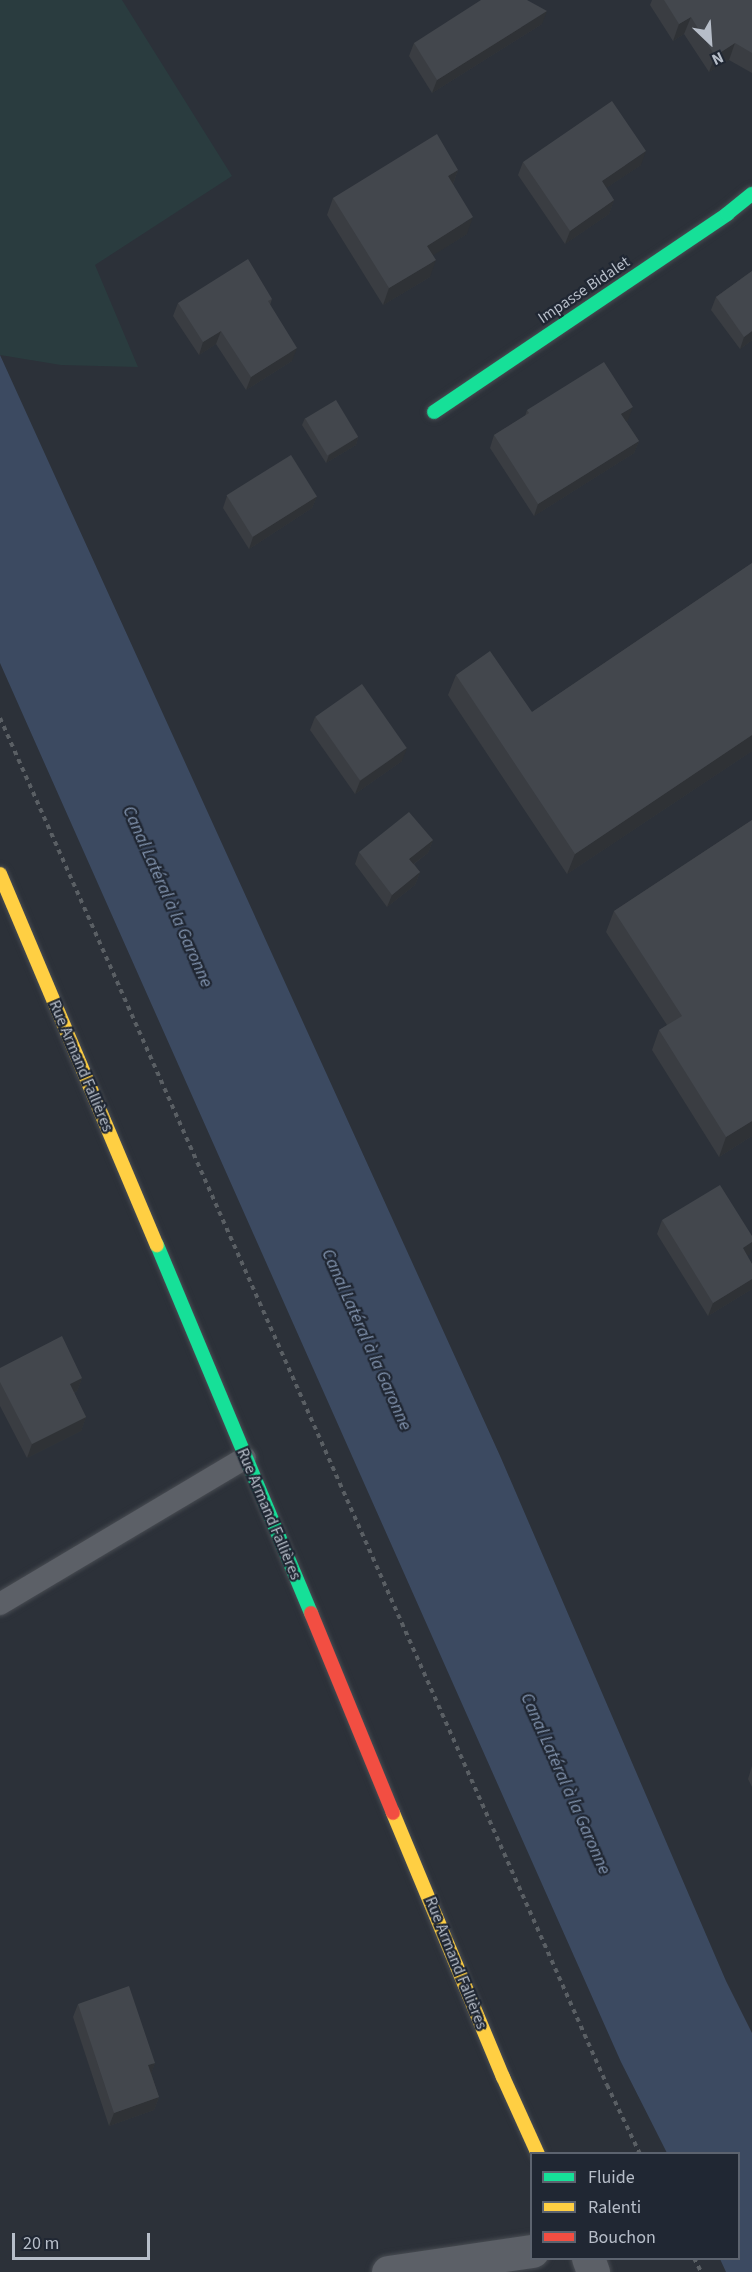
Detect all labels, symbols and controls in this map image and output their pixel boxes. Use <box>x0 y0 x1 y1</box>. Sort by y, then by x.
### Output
north arrow <box>680 12 740 72</box>
text: N <box>708 46 727 71</box>
street label: Impasse Bidalet <box>535 252 633 328</box>
water label: Canal Latéral à la Garonne <box>117 803 217 991</box>
street label: Rue Armand Fallières <box>45 997 117 1135</box>
water label: Canal Latéral à la Garonne <box>316 1246 416 1434</box>
street label: Rue Armand Fallières <box>233 1445 305 1583</box>
water label: Canal Latéral à la Garonne <box>515 1690 615 1878</box>
street label: Rue Armand Fallières <box>421 1894 491 2032</box>
legend <box>530 2152 740 2260</box>
text: Fluide <box>588 2165 635 2190</box>
text: Ralenti <box>588 2195 641 2220</box>
scale bar <box>15 2221 153 2259</box>
text: Bouchon <box>588 2225 656 2250</box>
text: 20 m <box>23 2231 59 2256</box>

